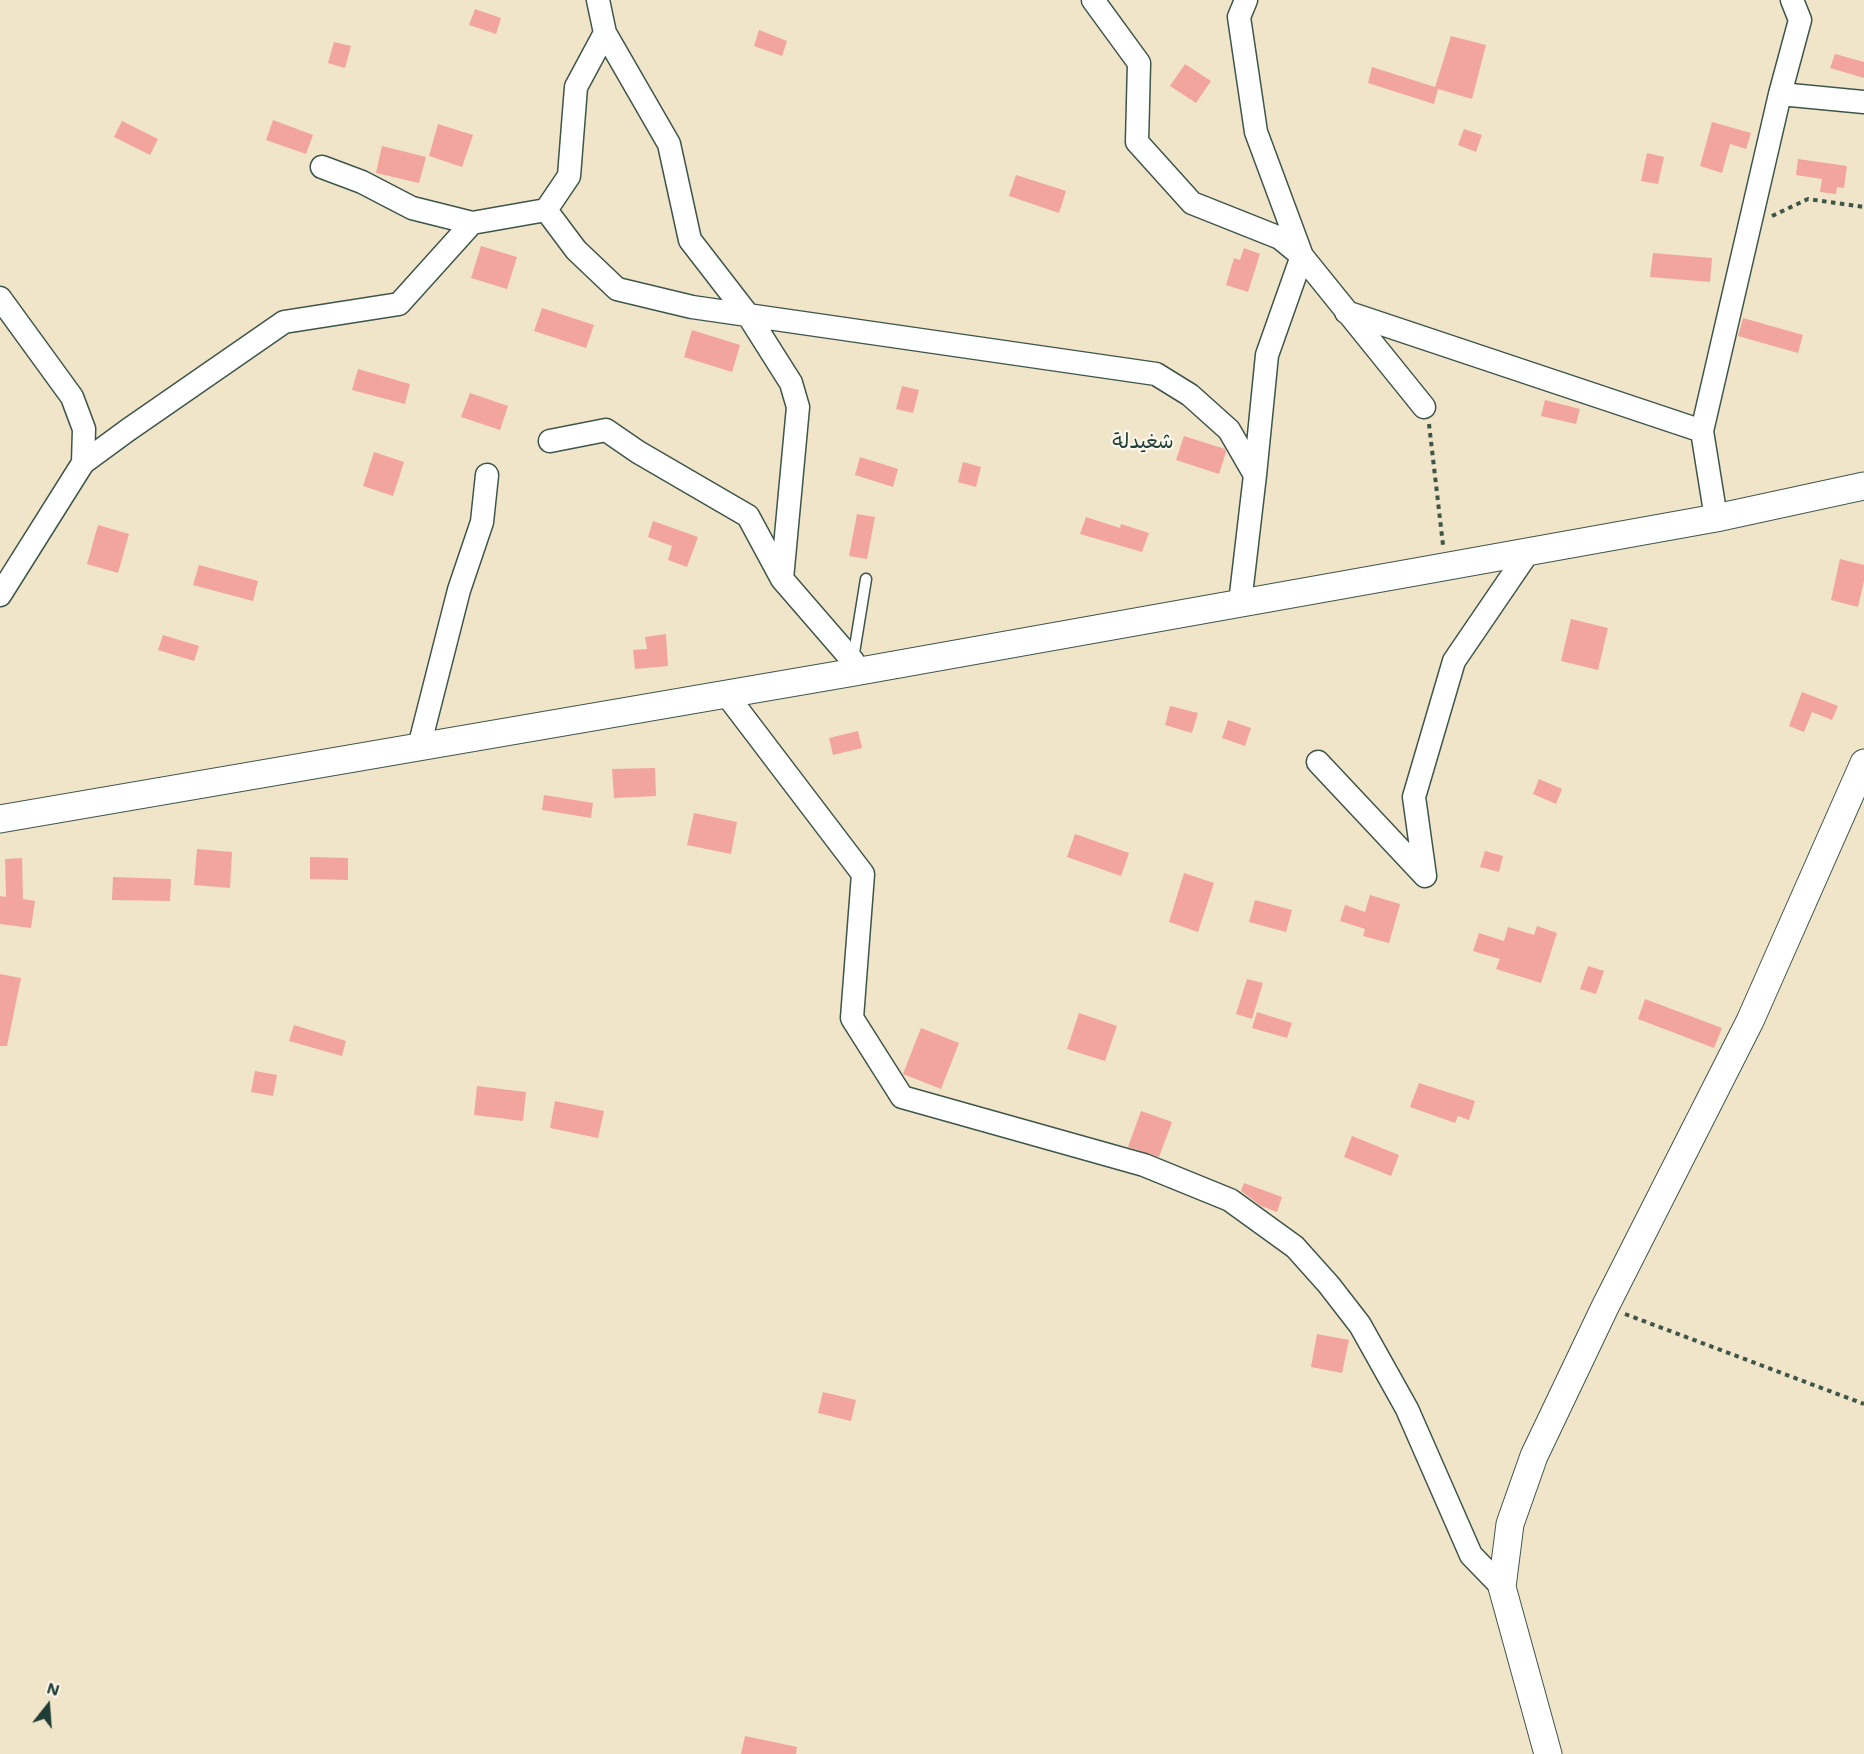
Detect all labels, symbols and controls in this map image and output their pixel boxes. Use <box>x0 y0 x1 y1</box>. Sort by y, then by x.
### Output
district label: شغيدلة <box>1112 429 1174 455</box>
north arrow <box>18 1676 78 1736</box>
text: N <box>45 1676 62 1700</box>

